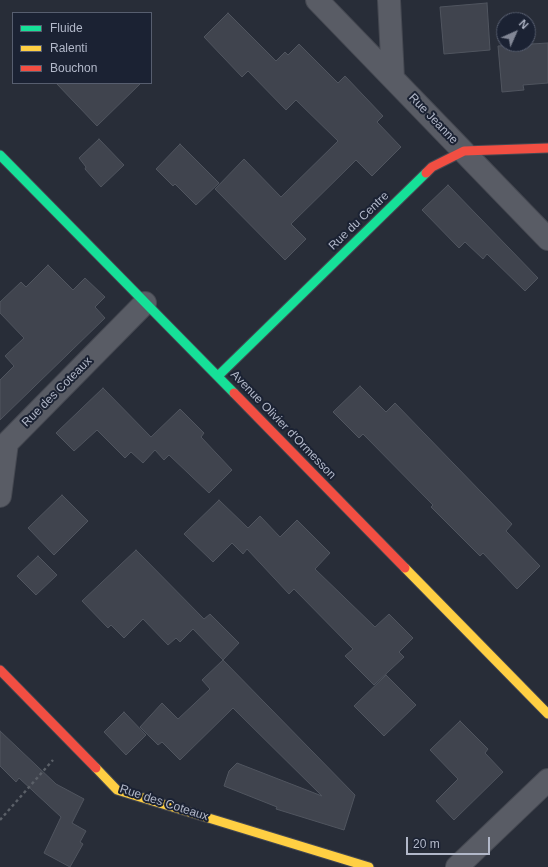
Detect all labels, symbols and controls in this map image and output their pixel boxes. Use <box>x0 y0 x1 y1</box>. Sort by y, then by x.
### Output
legend <box>12 12 152 84</box>
north arrow <box>496 12 536 52</box>
text: N <box>517 17 531 31</box>
text: Fluide <box>50 21 83 35</box>
text: Ralenti <box>50 41 87 55</box>
text: Bouchon <box>50 61 97 75</box>
street label: Rue Jeanne <box>405 91 461 147</box>
street label: Rue du Centre <box>326 189 392 253</box>
street label: Rue des Coteaux <box>19 354 95 430</box>
street label: Avenue Olivier d'Ormesson <box>227 368 339 482</box>
street label: Rue des Coteaux <box>118 782 210 824</box>
scale bar <box>408 829 492 855</box>
text: 20 m <box>413 837 440 851</box>

